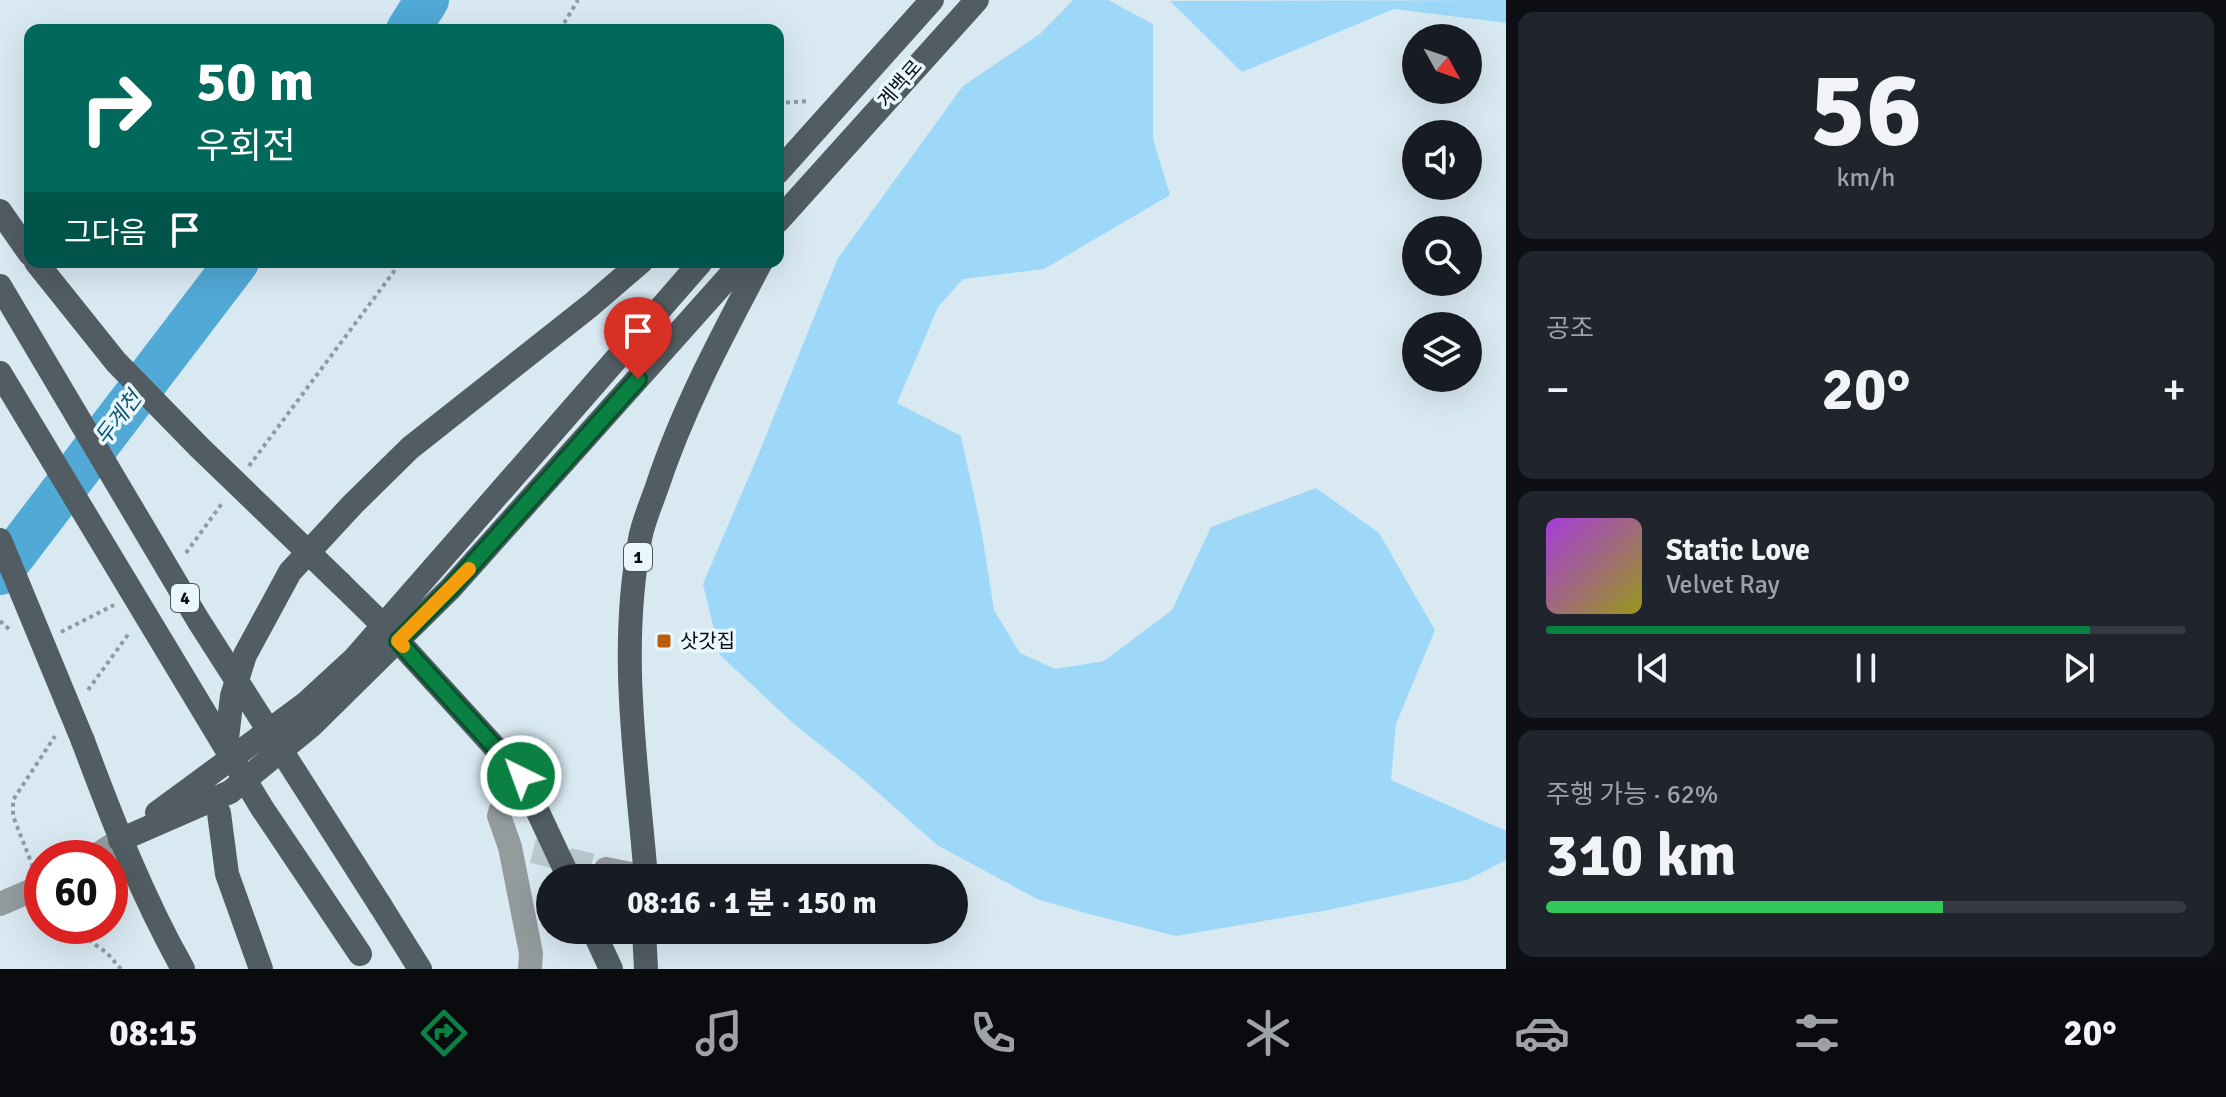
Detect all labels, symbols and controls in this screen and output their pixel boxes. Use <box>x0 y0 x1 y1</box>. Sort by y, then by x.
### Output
north arrow <box>1402 24 1482 104</box>
map controls <box>1402 24 1482 392</box>
text: 56 <box>1810 46 1922 174</box>
text: 50 m <box>196 47 314 116</box>
street label: 계백로 <box>872 55 928 113</box>
icon: right <box>64 56 168 160</box>
button: sound <box>1402 120 1482 200</box>
text: 우회전 <box>196 124 295 169</box>
text: km/h <box>1837 162 1895 194</box>
icon: arrive <box>163 208 207 252</box>
text: 그다음 <box>64 215 147 252</box>
button: search <box>1402 216 1482 296</box>
pin <box>604 297 672 379</box>
icon: arrive <box>616 309 660 353</box>
button: layers <box>1402 312 1482 392</box>
text: 공조 <box>1546 313 1594 345</box>
text: 20° <box>1822 353 1910 427</box>
text: − <box>1546 363 1570 417</box>
text: + <box>2162 363 2186 417</box>
water label: 두계천 <box>89 383 149 450</box>
text: Static Love <box>1666 532 1810 569</box>
road number: 1 <box>624 543 652 571</box>
text: Velvet Ray <box>1666 569 1780 601</box>
road number: 4 <box>171 584 199 612</box>
place label: 삿갓집 <box>680 629 735 654</box>
marker: 삿갓집 <box>655 632 673 650</box>
icon: previous <box>1631 646 1675 690</box>
icon: pause <box>1844 646 1888 690</box>
icon: next <box>2057 646 2101 690</box>
position arrow <box>479 734 563 818</box>
text: 주행 가능 · 62% <box>1546 779 1718 811</box>
text: 310 km <box>1546 819 1736 893</box>
speed limit sign: 60 <box>24 840 128 944</box>
text: 08:16 · 1 분 · 150 m <box>627 885 877 922</box>
icon: directions <box>416 1005 472 1061</box>
icon: music <box>691 1005 747 1061</box>
icon: phone <box>965 1005 1021 1061</box>
icon: climate <box>1240 1005 1296 1061</box>
icon: car <box>1514 1005 1570 1061</box>
icon: filters <box>1789 1005 1845 1061</box>
text: 08:15 <box>109 1011 198 1056</box>
text: 20° <box>2063 1011 2117 1056</box>

